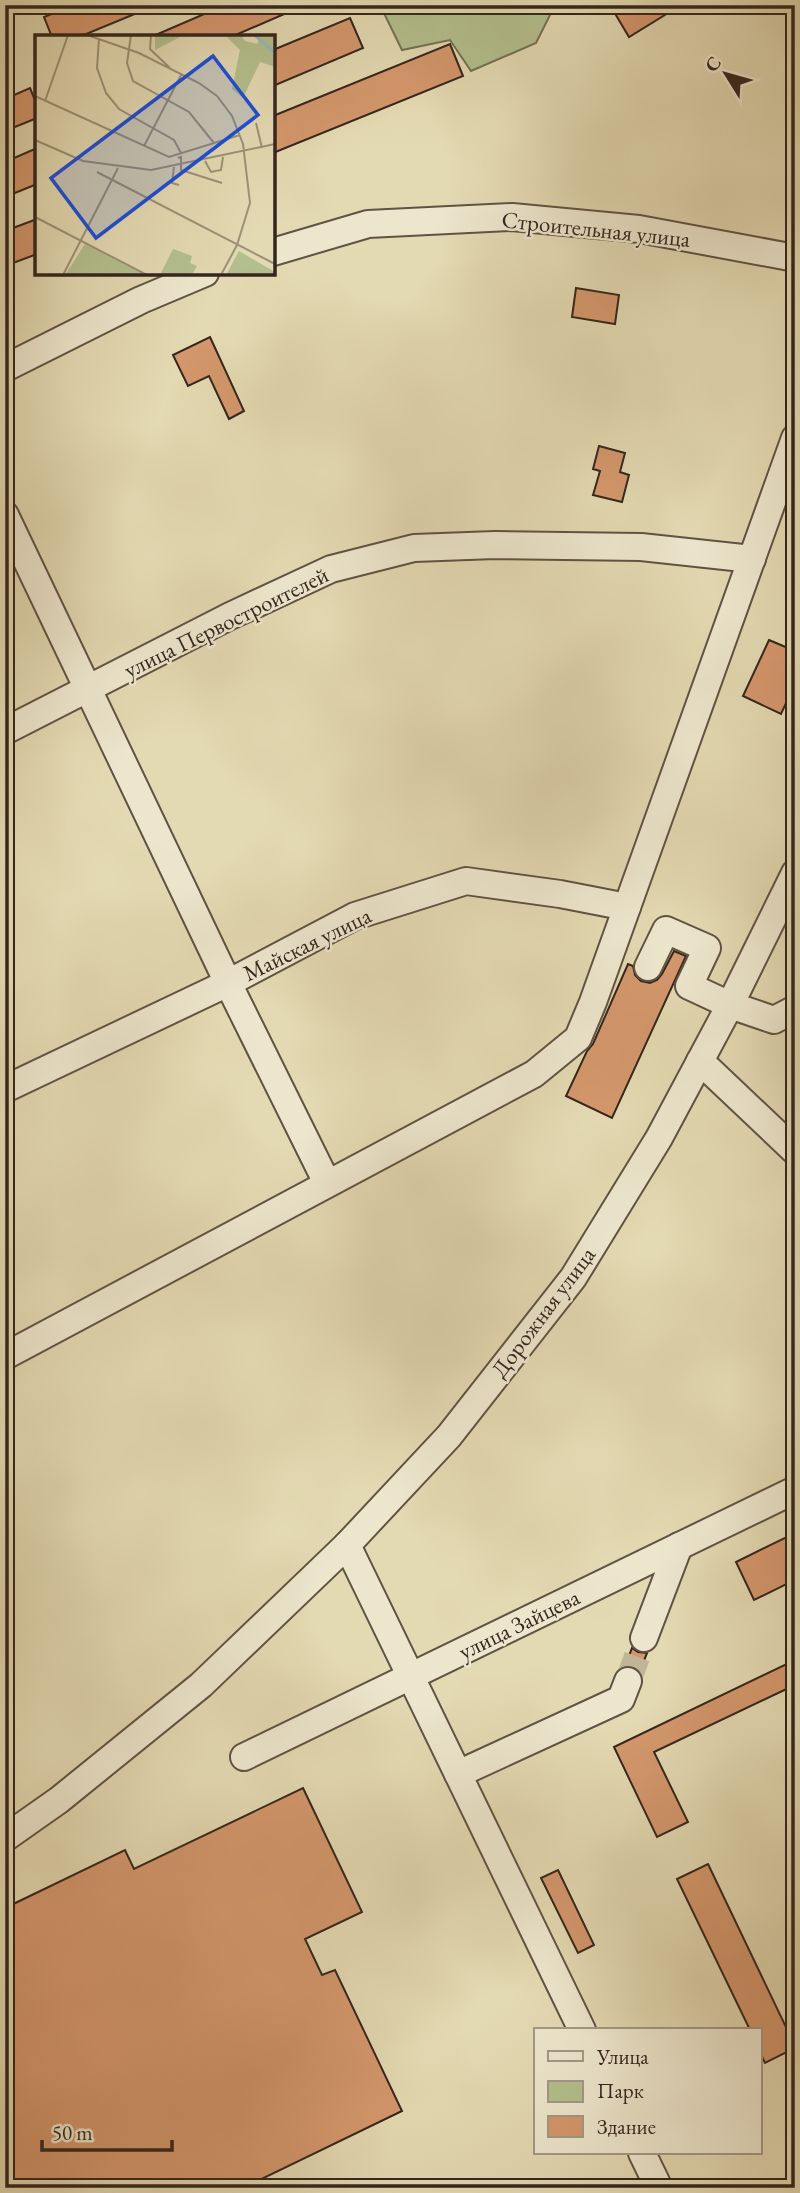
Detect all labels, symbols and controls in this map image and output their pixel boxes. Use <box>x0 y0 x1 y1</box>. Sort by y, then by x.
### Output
inset map <box>35 35 275 275</box>
north arrow <box>692 38 762 108</box>
text: С <box>699 51 727 77</box>
street label: Строительная улица <box>500 204 693 254</box>
street label: улица Первостроителей <box>119 559 333 685</box>
street label: Майская улица <box>238 900 377 988</box>
street label: Дорожная улица <box>484 1240 602 1383</box>
street label: улица Зайцева <box>454 1581 585 1666</box>
legend <box>534 2028 762 2154</box>
text: Улица <box>596 2043 649 2070</box>
text: Парк <box>597 2077 644 2104</box>
scale bar <box>42 2109 172 2153</box>
text: Здание <box>597 2113 656 2140</box>
text: 50 m <box>52 2119 93 2146</box>

